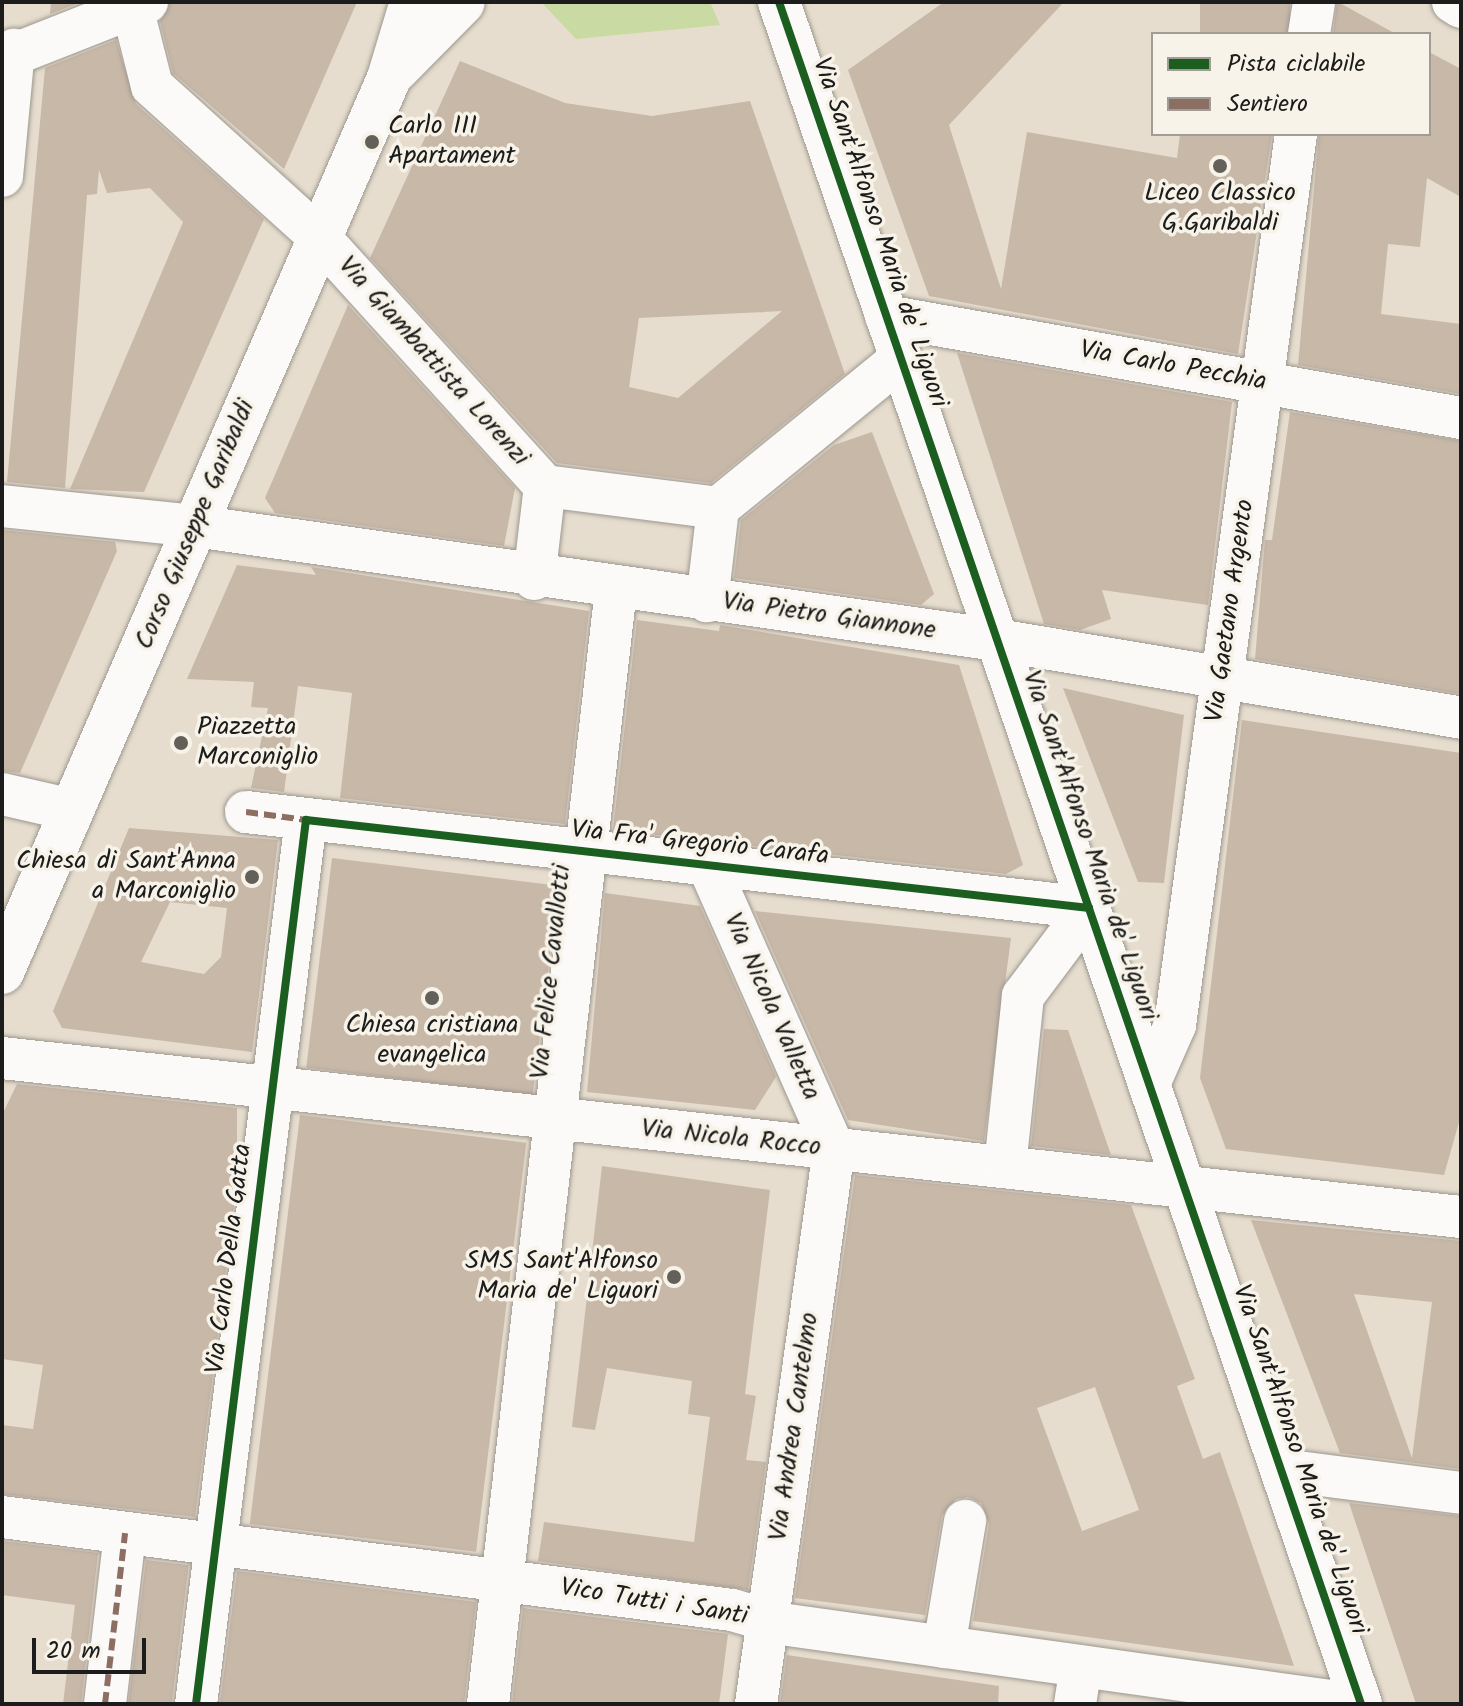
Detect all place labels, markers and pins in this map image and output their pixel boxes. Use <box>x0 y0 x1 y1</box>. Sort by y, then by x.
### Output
place label: Carlo III Apartament <box>388 111 516 172</box>
marker: Carlo III Apartament <box>363 133 381 151</box>
marker: Liceo Classico G.Garibaldi <box>1211 157 1229 175</box>
place label: Liceo Classico G.Garibaldi <box>1144 178 1296 240</box>
place label: Piazzetta Marconiglio <box>197 712 318 774</box>
marker: Piazzetta Marconiglio <box>172 734 190 752</box>
place label: Chiesa di Sant'Anna a Marconiglio <box>16 846 236 908</box>
marker: Chiesa di Sant'Anna a Marconiglio <box>243 868 261 886</box>
marker: Chiesa cristiana evangelica <box>423 989 441 1007</box>
place label: Chiesa cristiana evangelica <box>345 1010 519 1072</box>
place label: SMS Sant'Alfonso Maria de' Liguori <box>465 1246 658 1308</box>
marker: SMS Sant'Alfonso Maria de' Liguori <box>665 1268 683 1286</box>

